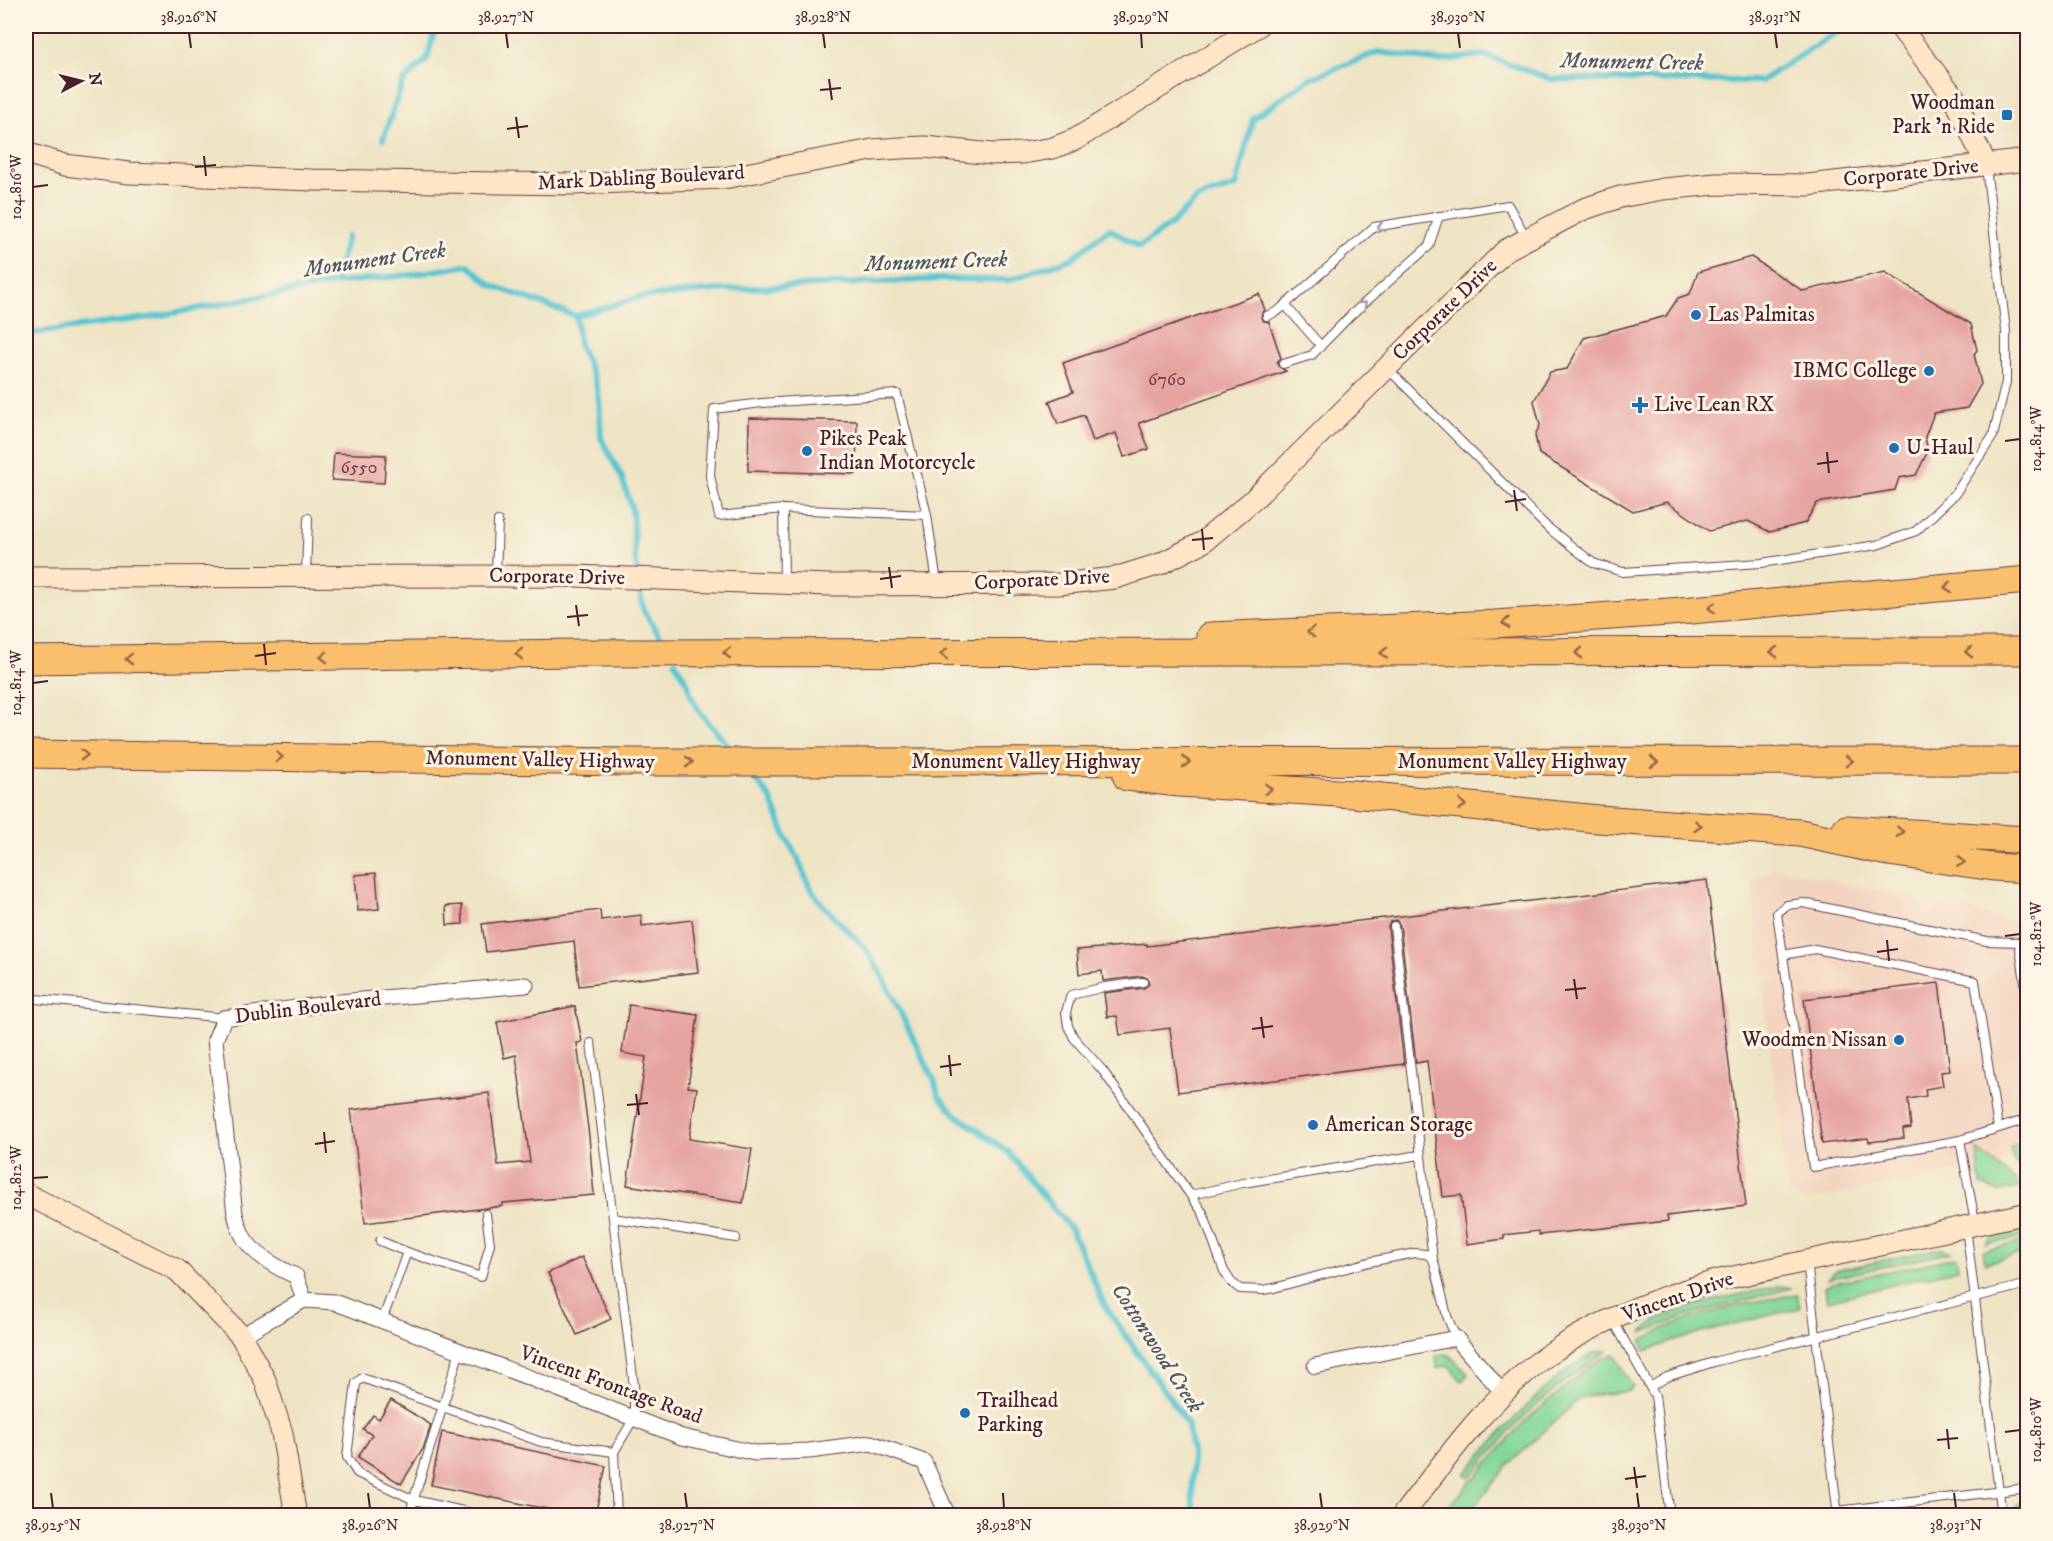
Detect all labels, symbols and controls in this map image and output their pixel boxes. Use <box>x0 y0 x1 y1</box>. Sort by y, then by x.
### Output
text: 38.926°N <box>161 8 217 27</box>
text: 38.927°N <box>478 8 534 27</box>
text: 38.928°N <box>795 8 851 27</box>
text: 38.929°N <box>1113 8 1169 27</box>
text: 38.930°N <box>1431 8 1485 27</box>
text: 38.931°N <box>1749 8 1801 27</box>
water label: Monument Creek <box>1558 47 1705 77</box>
north arrow <box>51 51 111 111</box>
text: N <box>84 72 106 87</box>
place label: Woodman Park 'n Ride <box>1892 90 1995 140</box>
marker: Woodman Park 'n Ride <box>2000 108 2014 122</box>
street label: Corporate Drive <box>1842 153 1980 193</box>
text: 104.816°W <box>7 154 26 220</box>
street label: Mark Dabling Boulevard <box>537 160 746 196</box>
one-way arrow <box>1376 219 1386 232</box>
water label: Monument Creek <box>300 237 448 284</box>
water label: Monument Creek <box>862 246 1009 278</box>
street label: Corporate Drive <box>1387 253 1503 367</box>
one-way arrow <box>1356 301 1367 312</box>
place label: Las Palmitas <box>1708 302 1815 328</box>
marker: Las Palmitas <box>1689 308 1703 322</box>
place label: IBMC College <box>1793 358 1917 384</box>
marker: IBMC College <box>1922 364 1936 378</box>
house number: 6760 <box>1148 369 1186 391</box>
place label: Live Lean RX <box>1654 392 1774 418</box>
marker: Live Lean RX <box>1631 396 1649 414</box>
text: 104.814°W <box>2027 406 2046 472</box>
place label: Pikes Peak Indian Motorcycle <box>819 426 976 476</box>
place label: U-Haul <box>1906 435 1974 461</box>
marker: U-Haul <box>1887 441 1901 455</box>
marker: Pikes Peak Indian Motorcycle <box>800 444 814 458</box>
house number: 6550 <box>341 457 377 479</box>
street label: Corporate Drive <box>489 563 626 591</box>
street label: Corporate Drive <box>973 563 1111 597</box>
one-way arrow <box>1944 580 1953 593</box>
one-way arrow <box>1708 601 1717 614</box>
one-way arrow <box>1501 617 1510 630</box>
one-way arrow <box>1306 625 1315 638</box>
one-way arrow <box>1575 646 1584 659</box>
one-way arrow <box>1770 646 1779 658</box>
one-way arrow <box>1965 646 1974 658</box>
one-way arrow <box>722 647 731 659</box>
one-way arrow <box>1380 647 1389 659</box>
one-way arrow <box>515 648 524 660</box>
one-way arrow <box>940 648 949 660</box>
text: 104.814°W <box>7 650 26 716</box>
one-way arrow <box>320 651 329 663</box>
one-way arrow <box>125 653 134 665</box>
street label: Monument Valley Highway <box>425 745 656 775</box>
one-way arrow <box>79 749 88 761</box>
street label: Monument Valley Highway <box>911 749 1142 775</box>
street label: Monument Valley Highway <box>1397 749 1628 775</box>
one-way arrow <box>274 751 283 763</box>
one-way arrow <box>1649 755 1658 768</box>
one-way arrow <box>1844 755 1853 767</box>
one-way arrow <box>685 756 694 768</box>
one-way arrow <box>1181 756 1190 768</box>
one-way arrow <box>1264 782 1273 795</box>
one-way arrow <box>1458 798 1467 811</box>
one-way arrow <box>1694 819 1703 832</box>
one-way arrow <box>1895 826 1904 839</box>
one-way arrow <box>1956 856 1965 868</box>
text: 104.812°W <box>2027 901 2046 966</box>
street label: Dublin Boulevard <box>233 986 383 1030</box>
place label: Woodmen Nissan <box>1741 1027 1887 1053</box>
marker: Woodmen Nissan <box>1892 1033 1906 1047</box>
place label: American Storage <box>1325 1112 1473 1138</box>
marker: American Storage <box>1306 1118 1320 1132</box>
text: 104.812°W <box>7 1145 26 1210</box>
street label: Vincent Drive <box>1618 1266 1737 1329</box>
water label: Cottonwood Creek <box>1105 1278 1209 1419</box>
street label: Vincent Frontage Road <box>515 1340 706 1430</box>
place label: Trailhead Parking <box>977 1388 1059 1438</box>
text: 104.810°W <box>2027 1397 2046 1463</box>
marker: Trailhead Parking <box>958 1406 972 1420</box>
text: 38.925°N <box>25 1516 81 1535</box>
text: 38.926°N <box>342 1516 398 1535</box>
text: 38.927°N <box>659 1516 715 1535</box>
text: 38.928°N <box>976 1516 1032 1535</box>
text: 38.929°N <box>1294 1516 1350 1535</box>
text: 38.930°N <box>1612 1516 1666 1535</box>
text: 38.931°N <box>1930 1516 1982 1535</box>

